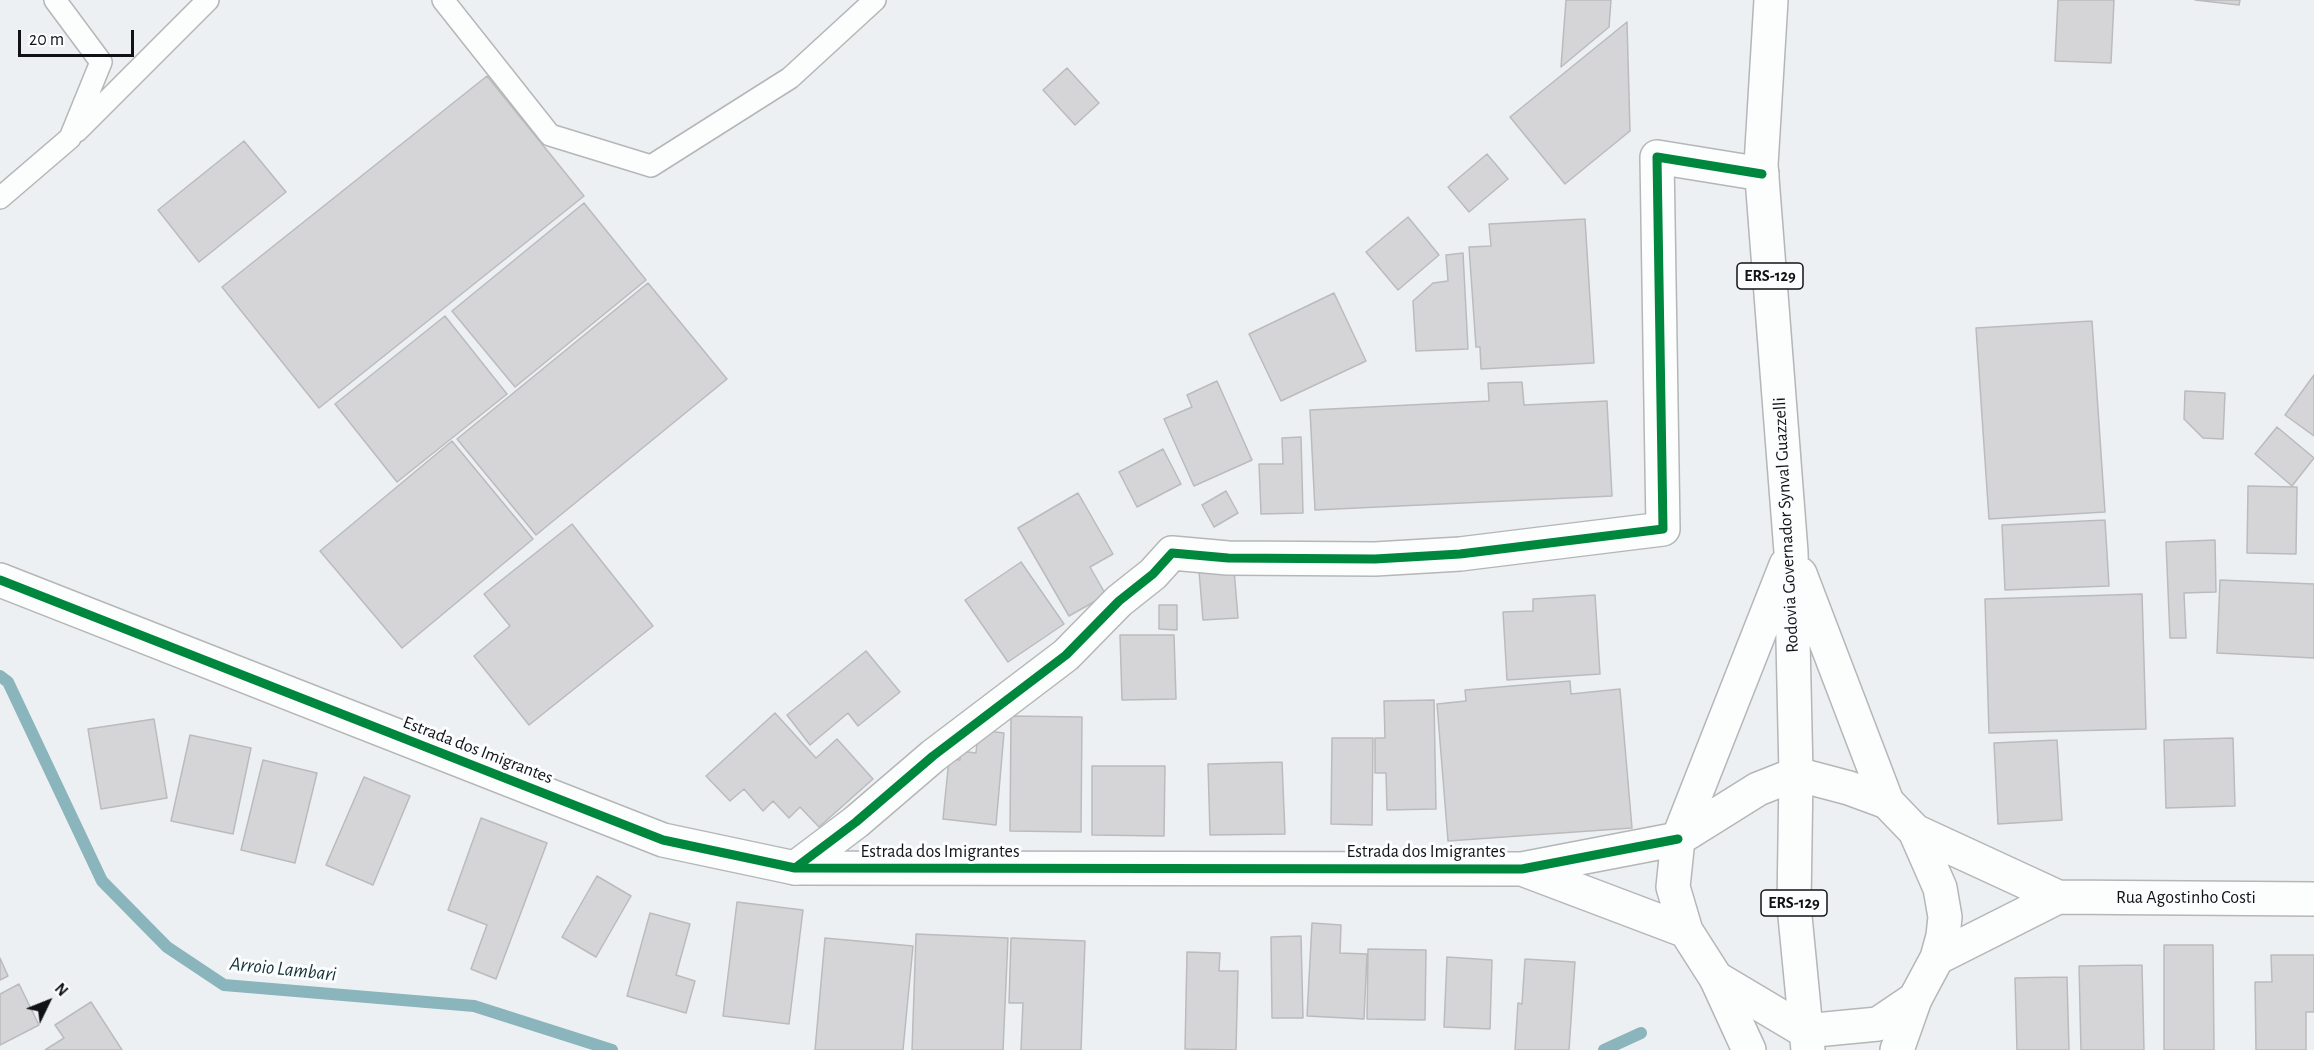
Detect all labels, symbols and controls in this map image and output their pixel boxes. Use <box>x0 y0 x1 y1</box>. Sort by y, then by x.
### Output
scale bar <box>21 18 136 56</box>
text: 20 m <box>29 31 64 49</box>
road number: ERS-129 <box>1737 263 1803 289</box>
street label: Rodovia Governador Synval Guazzelli <box>1769 397 1803 653</box>
street label: Estrada dos Imigrantes <box>400 711 556 789</box>
street label: Estrada dos Imigrantes <box>860 841 1020 863</box>
street label: Estrada dos Imigrantes <box>1346 841 1506 863</box>
street label: Rua Agostinho Costi <box>2116 887 2256 909</box>
road number: ERS-129 <box>1761 890 1827 916</box>
water label: Arroio Lambari <box>229 951 337 987</box>
north arrow <box>18 972 78 1032</box>
text: N <box>52 980 71 999</box>

